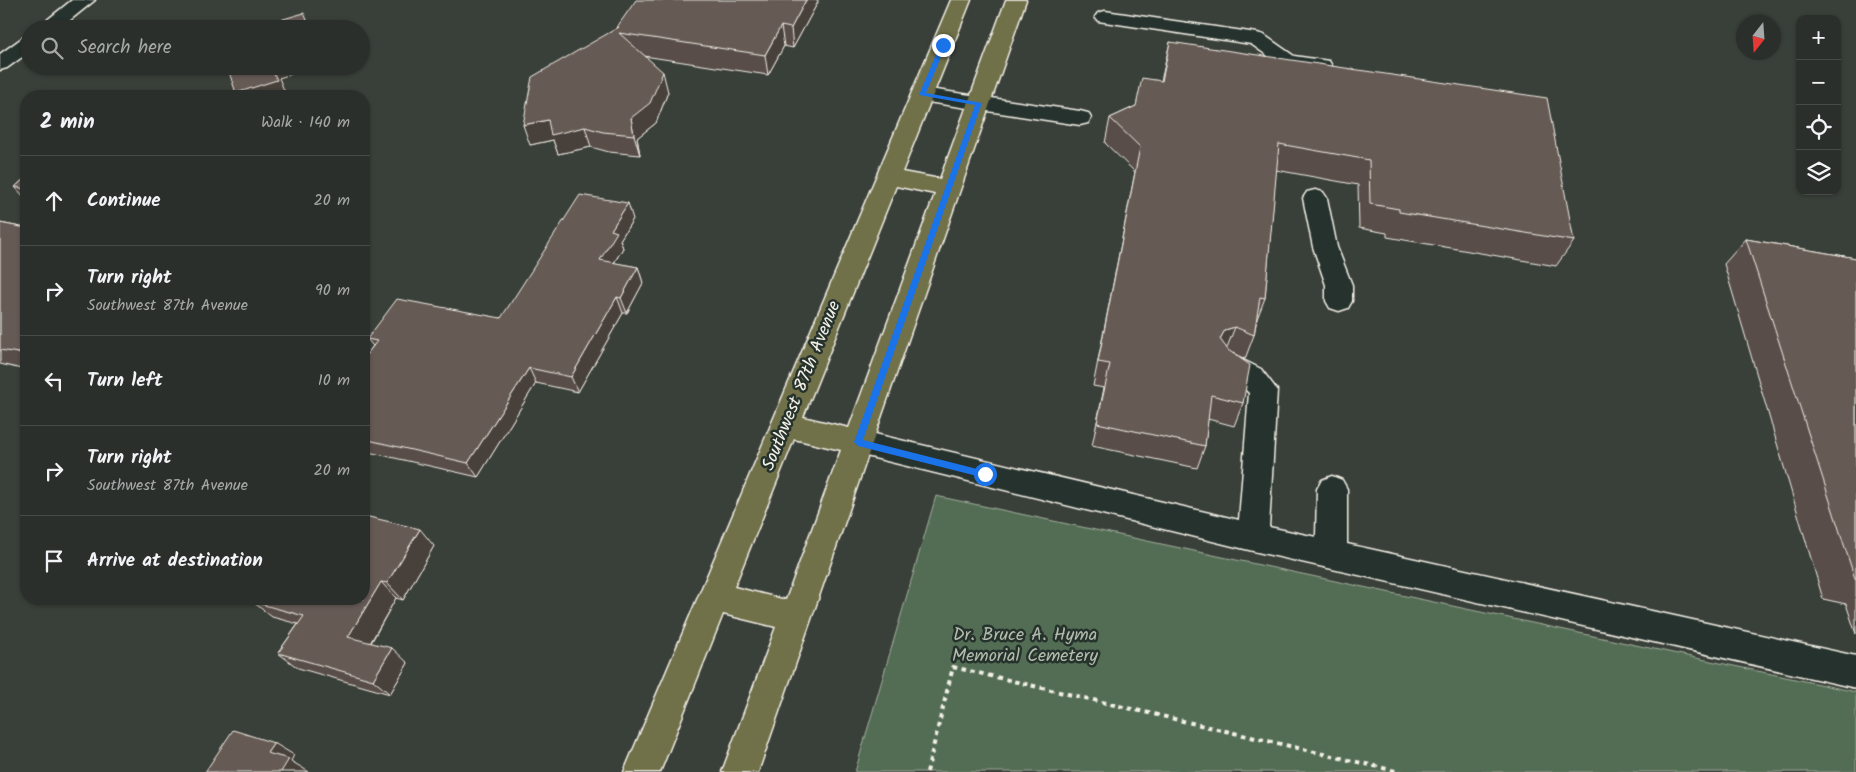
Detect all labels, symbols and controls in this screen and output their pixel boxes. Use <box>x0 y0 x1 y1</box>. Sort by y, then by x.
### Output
north arrow <box>1736 15 1781 60</box>
map controls <box>1796 15 1841 195</box>
button: + <box>1796 15 1841 60</box>
search box <box>20 20 370 75</box>
text: Search here <box>78 33 172 63</box>
icon: search <box>38 34 66 62</box>
route end <box>932 34 955 57</box>
button: − <box>1796 60 1841 105</box>
button: locate <box>1796 105 1841 150</box>
text: 2 min <box>40 106 95 139</box>
text: Walk · 140 m <box>261 110 350 135</box>
button: layers <box>1796 150 1841 195</box>
text: Continue <box>87 186 160 216</box>
icon: ahead <box>40 187 68 215</box>
text: 20 m <box>314 188 350 213</box>
text: Turn right <box>87 263 172 293</box>
icon: right <box>40 277 68 305</box>
text: 90 m <box>315 278 350 303</box>
text: Southwest 87th Avenue <box>87 293 248 318</box>
street label: Southwest 87th Avenue <box>755 297 849 475</box>
text: Turn left <box>87 366 162 396</box>
icon: left <box>40 367 68 395</box>
text: 10 m <box>318 368 350 393</box>
text: Turn right <box>87 443 172 473</box>
icon: right <box>40 457 68 485</box>
text: 20 m <box>314 458 350 483</box>
route start <box>974 463 997 486</box>
text: Southwest 87th Avenue <box>87 473 248 498</box>
text: Arrive at destination <box>87 546 263 576</box>
icon: arrive <box>40 547 68 575</box>
park label: Dr. Bruce A. Hyma Memorial Cemetery <box>952 621 1098 671</box>

